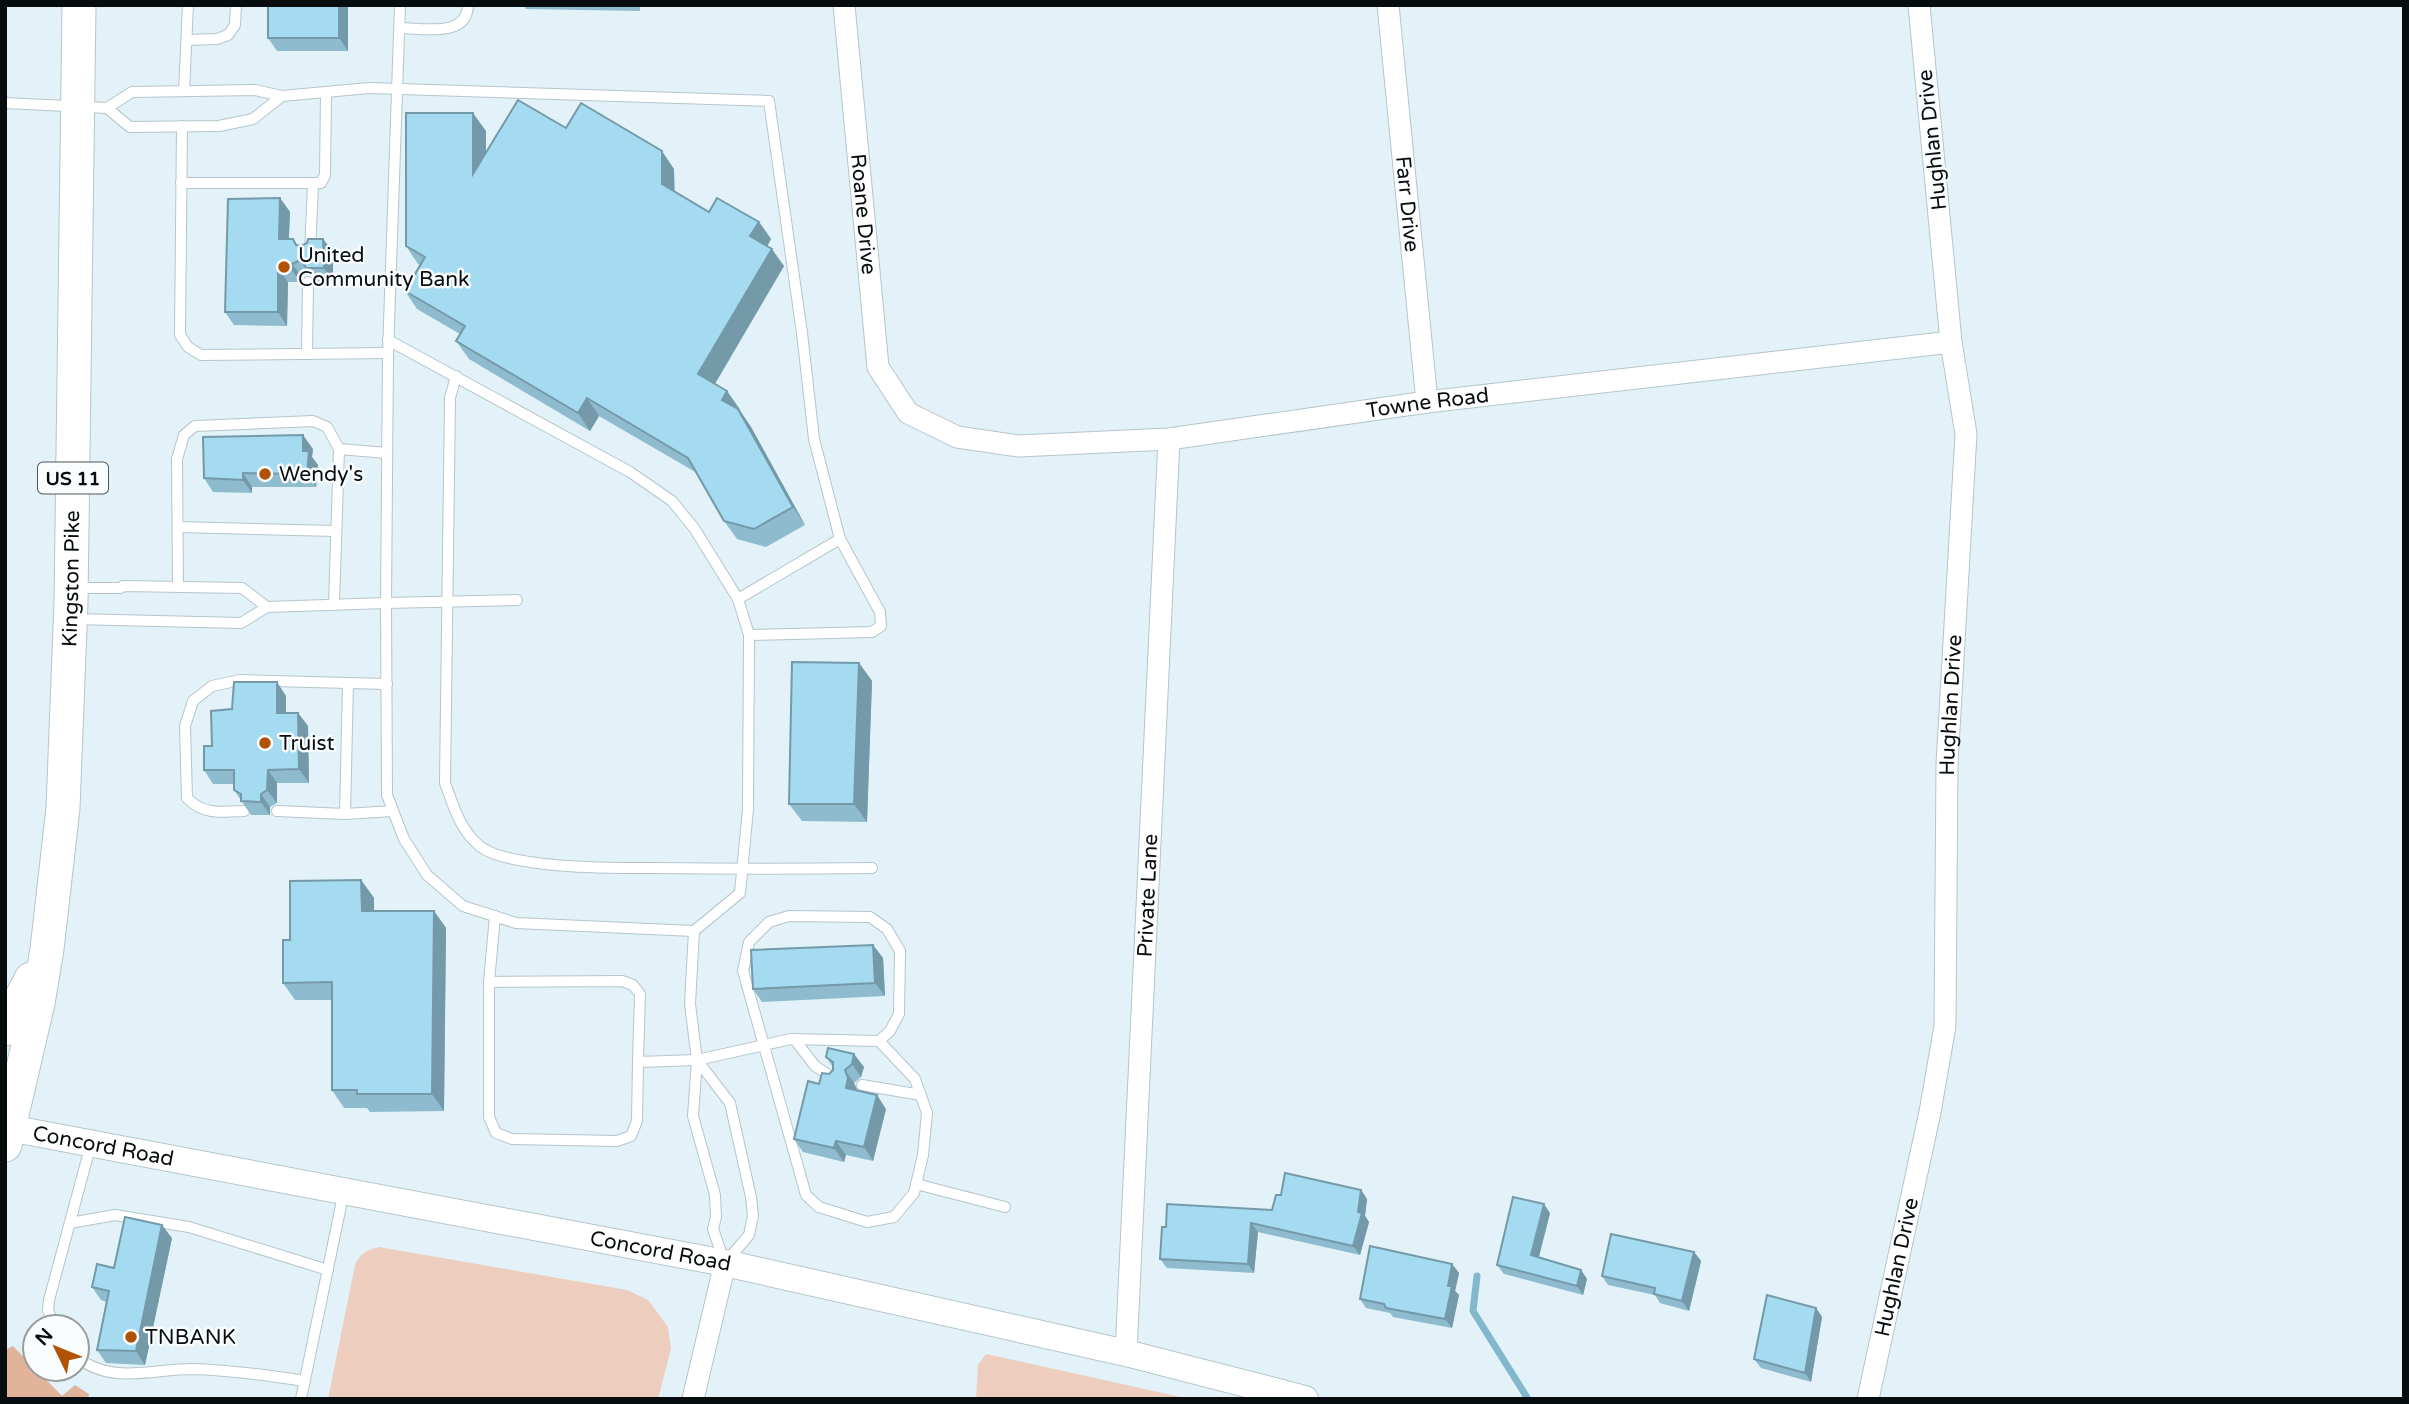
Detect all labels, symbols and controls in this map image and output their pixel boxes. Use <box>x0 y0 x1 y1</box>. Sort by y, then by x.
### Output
street label: Hughlan Drive <box>1913 68 1952 212</box>
street label: Roane Drive <box>845 152 881 276</box>
street label: Farr Drive <box>1390 155 1424 253</box>
place label: United Community Bank <box>298 243 470 292</box>
marker: United Community Bank <box>276 259 292 275</box>
street label: Towne Road <box>1365 383 1490 424</box>
place label: Wendy's <box>279 462 363 487</box>
road number: US 11 <box>38 463 108 494</box>
marker: Wendy's <box>257 466 273 482</box>
street label: Kingston Pike <box>57 510 85 647</box>
street label: Hughlan Drive <box>1935 634 1967 776</box>
place label: Truist <box>279 731 335 756</box>
marker: Truist <box>257 735 273 751</box>
street label: Private Lane <box>1133 833 1163 958</box>
street label: Concord Road <box>31 1121 176 1172</box>
street label: Hughlan Drive <box>1870 1195 1924 1339</box>
street label: Concord Road <box>588 1226 733 1277</box>
north arrow <box>21 1313 91 1383</box>
text: N <box>31 1324 58 1350</box>
place label: TNBANK <box>145 1325 236 1350</box>
marker: TNBANK <box>123 1329 139 1345</box>

